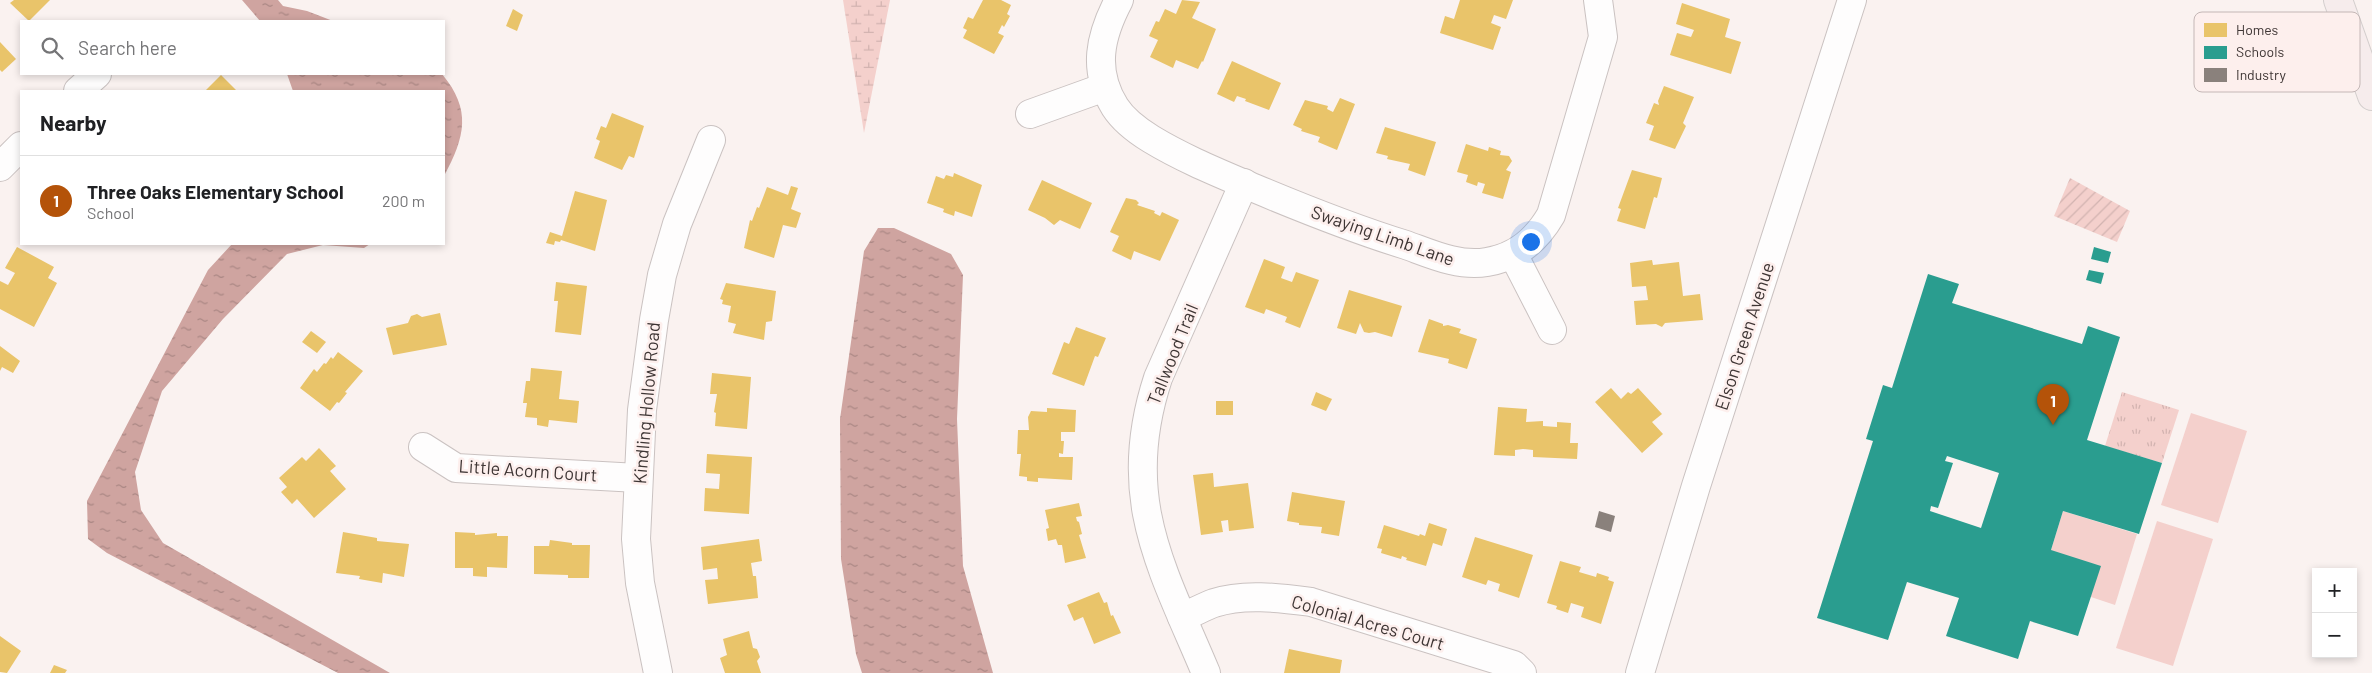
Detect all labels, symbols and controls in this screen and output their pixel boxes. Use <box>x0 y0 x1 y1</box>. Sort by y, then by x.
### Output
legend <box>2194 12 2360 92</box>
search box <box>20 20 445 75</box>
text: Homes <box>2236 21 2279 38</box>
icon: search <box>38 34 66 62</box>
text: Search here <box>78 36 177 59</box>
text: Schools <box>2236 43 2284 60</box>
text: Industry <box>2236 66 2287 83</box>
text: Nearby <box>40 110 106 135</box>
text: Three Oaks Elementary School <box>87 180 344 203</box>
text: 1 <box>53 191 59 210</box>
text: 200 m <box>382 191 425 210</box>
street label: Swaying Limb Lane <box>1309 200 1457 270</box>
text: School <box>87 203 134 222</box>
your location <box>1518 229 1544 255</box>
street label: Elson Green Avenue <box>1710 259 1778 413</box>
street label: Tallwood Trail <box>1142 300 1202 408</box>
street label: Kindling Hollow Road <box>628 321 664 485</box>
pin: 1 <box>2037 384 2069 425</box>
street label: Little Acorn Court <box>458 454 598 486</box>
map controls <box>2312 568 2357 658</box>
button: + <box>2312 568 2357 613</box>
street label: Colonial Acres Court <box>1289 590 1447 654</box>
button: − <box>2312 613 2357 658</box>

